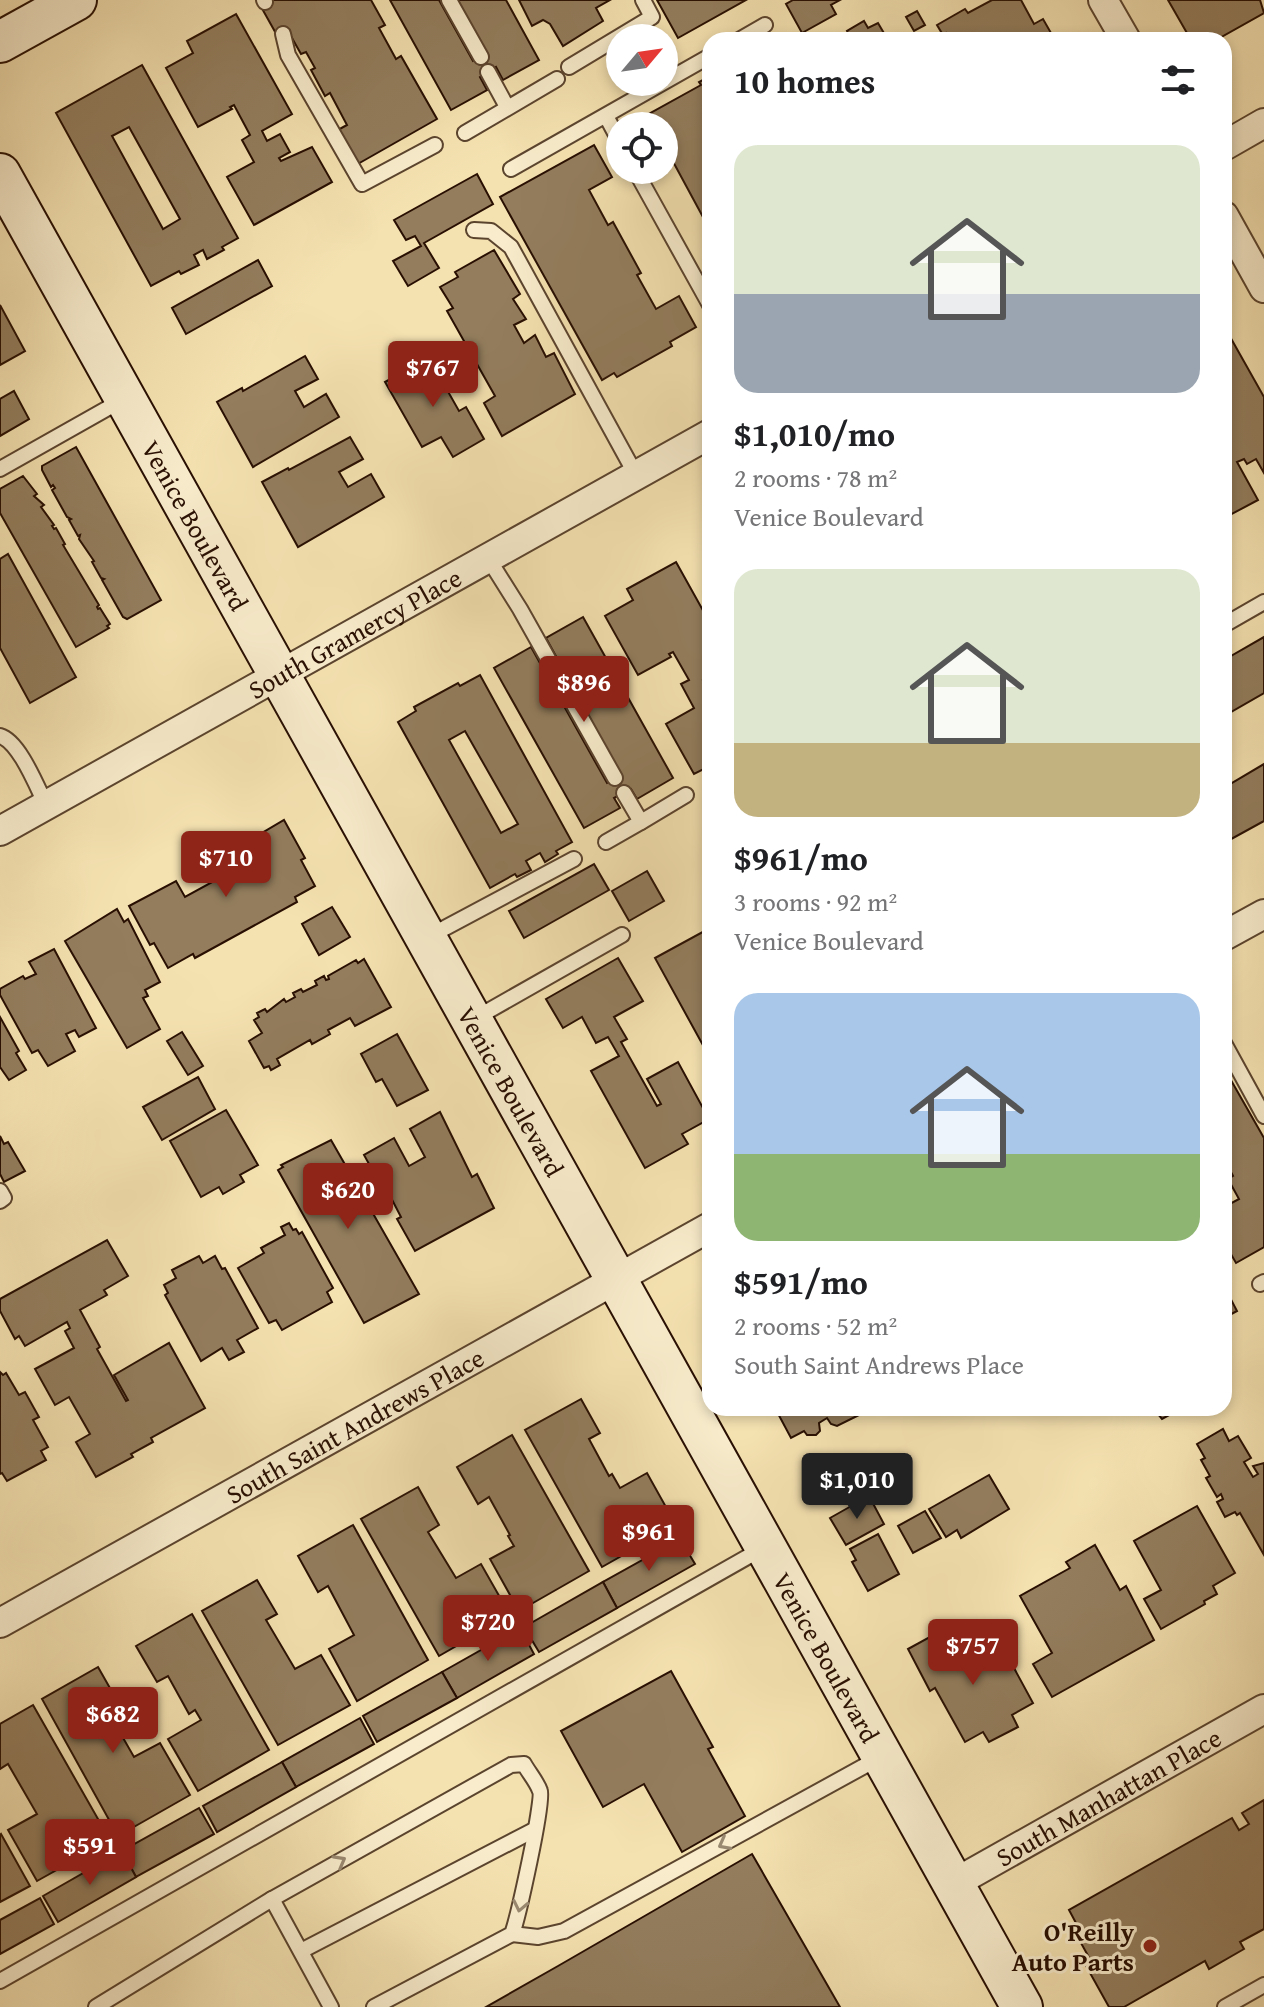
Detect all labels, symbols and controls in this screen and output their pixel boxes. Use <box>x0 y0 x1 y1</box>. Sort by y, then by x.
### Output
north arrow <box>606 24 678 96</box>
map controls <box>606 24 678 184</box>
text: 10 homes <box>734 56 875 105</box>
icon: filters <box>1156 58 1200 102</box>
button: locate <box>606 112 678 184</box>
icon: home <box>895 197 1039 341</box>
pin: $767 <box>386 341 480 409</box>
text: $767 <box>406 347 460 386</box>
text: $1,010/mo <box>734 409 895 458</box>
street label: Venice Boulevard <box>133 433 259 618</box>
text: 2 rooms · 78 m² <box>734 458 897 497</box>
text: Venice Boulevard <box>734 497 924 536</box>
street label: South Gramercy Place <box>241 558 468 708</box>
icon: home <box>895 621 1039 765</box>
pin: $896 <box>537 656 631 724</box>
text: $896 <box>557 662 611 701</box>
pin: $710 <box>179 831 273 899</box>
text: $961/mo <box>734 833 868 882</box>
text: $710 <box>199 837 253 876</box>
text: 3 rooms · 92 m² <box>734 882 897 921</box>
text: Venice Boulevard <box>734 921 924 960</box>
street label: Venice Boulevard <box>448 999 575 1184</box>
icon: home <box>895 1045 1039 1189</box>
pin: $620 <box>301 1163 395 1231</box>
text: $620 <box>321 1169 375 1208</box>
text: $591/mo <box>734 1257 868 1306</box>
text: 2 rooms · 52 m² <box>734 1306 897 1345</box>
street label: South Saint Andrews Place <box>218 1338 491 1513</box>
text: South Saint Andrews Place <box>734 1345 1024 1384</box>
pin: $1,010 <box>792 1453 922 1521</box>
text: $1,010 <box>820 1459 894 1498</box>
pin: $961 <box>602 1505 696 1573</box>
text: $961 <box>622 1511 676 1550</box>
street label: Venice Boulevard <box>764 1565 890 1750</box>
pin: $720 <box>441 1595 535 1663</box>
text: $720 <box>461 1601 515 1640</box>
pin: $757 <box>926 1619 1020 1687</box>
text: $757 <box>946 1625 1000 1664</box>
pin: $682 <box>66 1687 160 1755</box>
text: $682 <box>86 1693 140 1732</box>
street label: South Manhattan Place <box>988 1718 1228 1876</box>
pin: $591 <box>43 1819 137 1887</box>
text: $591 <box>63 1825 117 1864</box>
one-way arrow <box>718 1834 733 1850</box>
one-way arrow <box>331 1855 346 1871</box>
one-way arrow <box>512 1899 529 1913</box>
place label: O'Reilly Auto Parts <box>1012 1912 1135 1981</box>
marker: O'Reilly Auto Parts <box>1141 1937 1159 1955</box>

